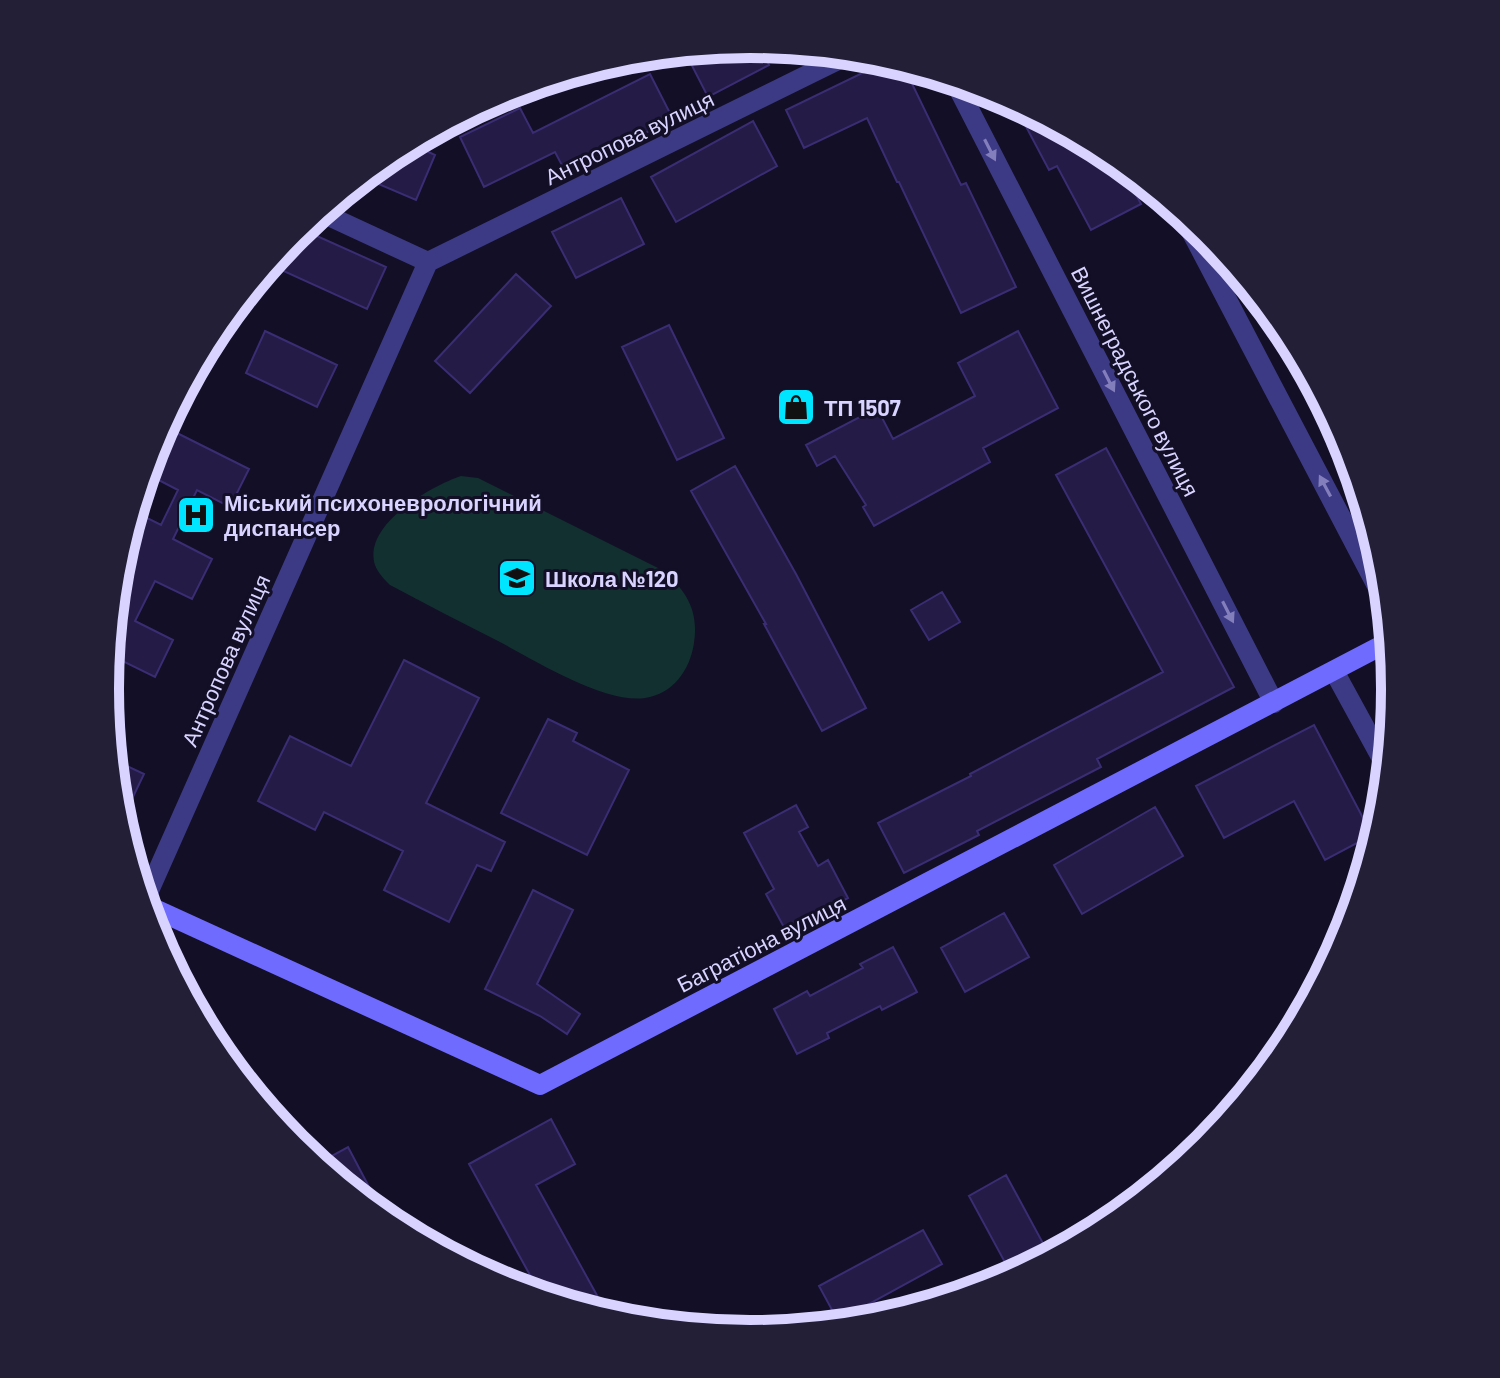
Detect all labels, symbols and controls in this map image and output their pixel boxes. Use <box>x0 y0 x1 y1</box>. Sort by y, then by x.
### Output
street label: Антропова вулиця <box>540 85 718 190</box>
one-way arrow <box>983 138 996 161</box>
street label: Вишнеградського вулиця <box>1066 262 1205 501</box>
one-way arrow <box>1102 369 1115 392</box>
shop icon: ТП 1507 <box>775 386 817 428</box>
place label: ТП 1507 <box>824 394 901 420</box>
one-way arrow <box>1318 475 1331 498</box>
place label: Міський психоневрологічний диспансер <box>224 489 542 541</box>
hospital icon: Міський психоневрологічний диспансер <box>175 494 217 536</box>
school or university icon: Школа №120 <box>496 557 538 599</box>
place label: Школа №120 <box>545 565 679 591</box>
street label: Антропова вулиця <box>176 570 275 750</box>
one-way arrow <box>1221 601 1234 624</box>
street label: Багратіона вулиця <box>672 889 850 998</box>

